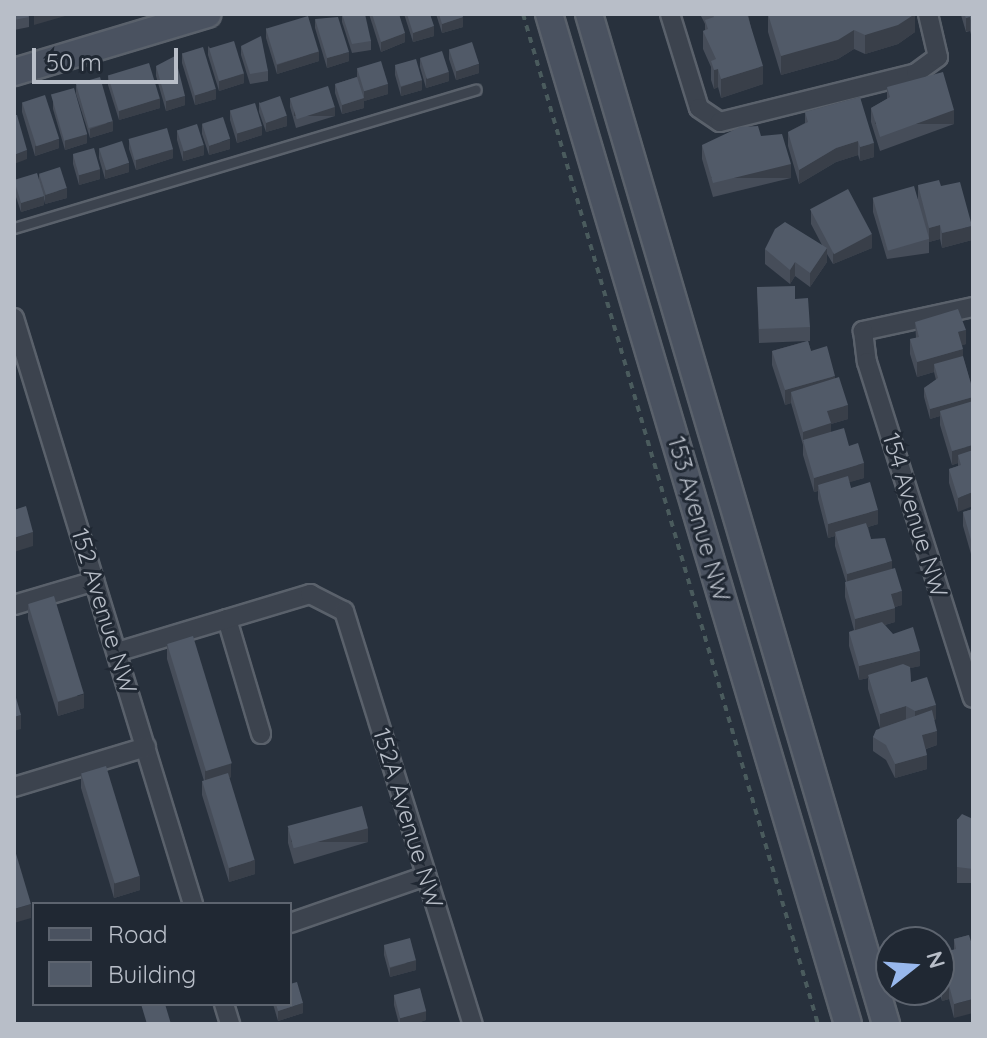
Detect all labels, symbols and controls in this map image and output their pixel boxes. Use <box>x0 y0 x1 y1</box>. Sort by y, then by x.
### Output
scale bar <box>36 32 182 82</box>
text: 50 m <box>46 47 102 77</box>
street label: 154 Avenue NW <box>876 429 954 601</box>
street label: 153 Avenue NW <box>662 433 736 605</box>
street label: 152 Avenue NW <box>65 525 143 697</box>
street label: 152A Avenue NW <box>367 725 449 911</box>
legend <box>32 902 292 1006</box>
text: Road <box>108 919 168 949</box>
north arrow <box>875 926 955 1006</box>
text: N <box>920 948 952 971</box>
text: Building <box>108 959 196 989</box>

